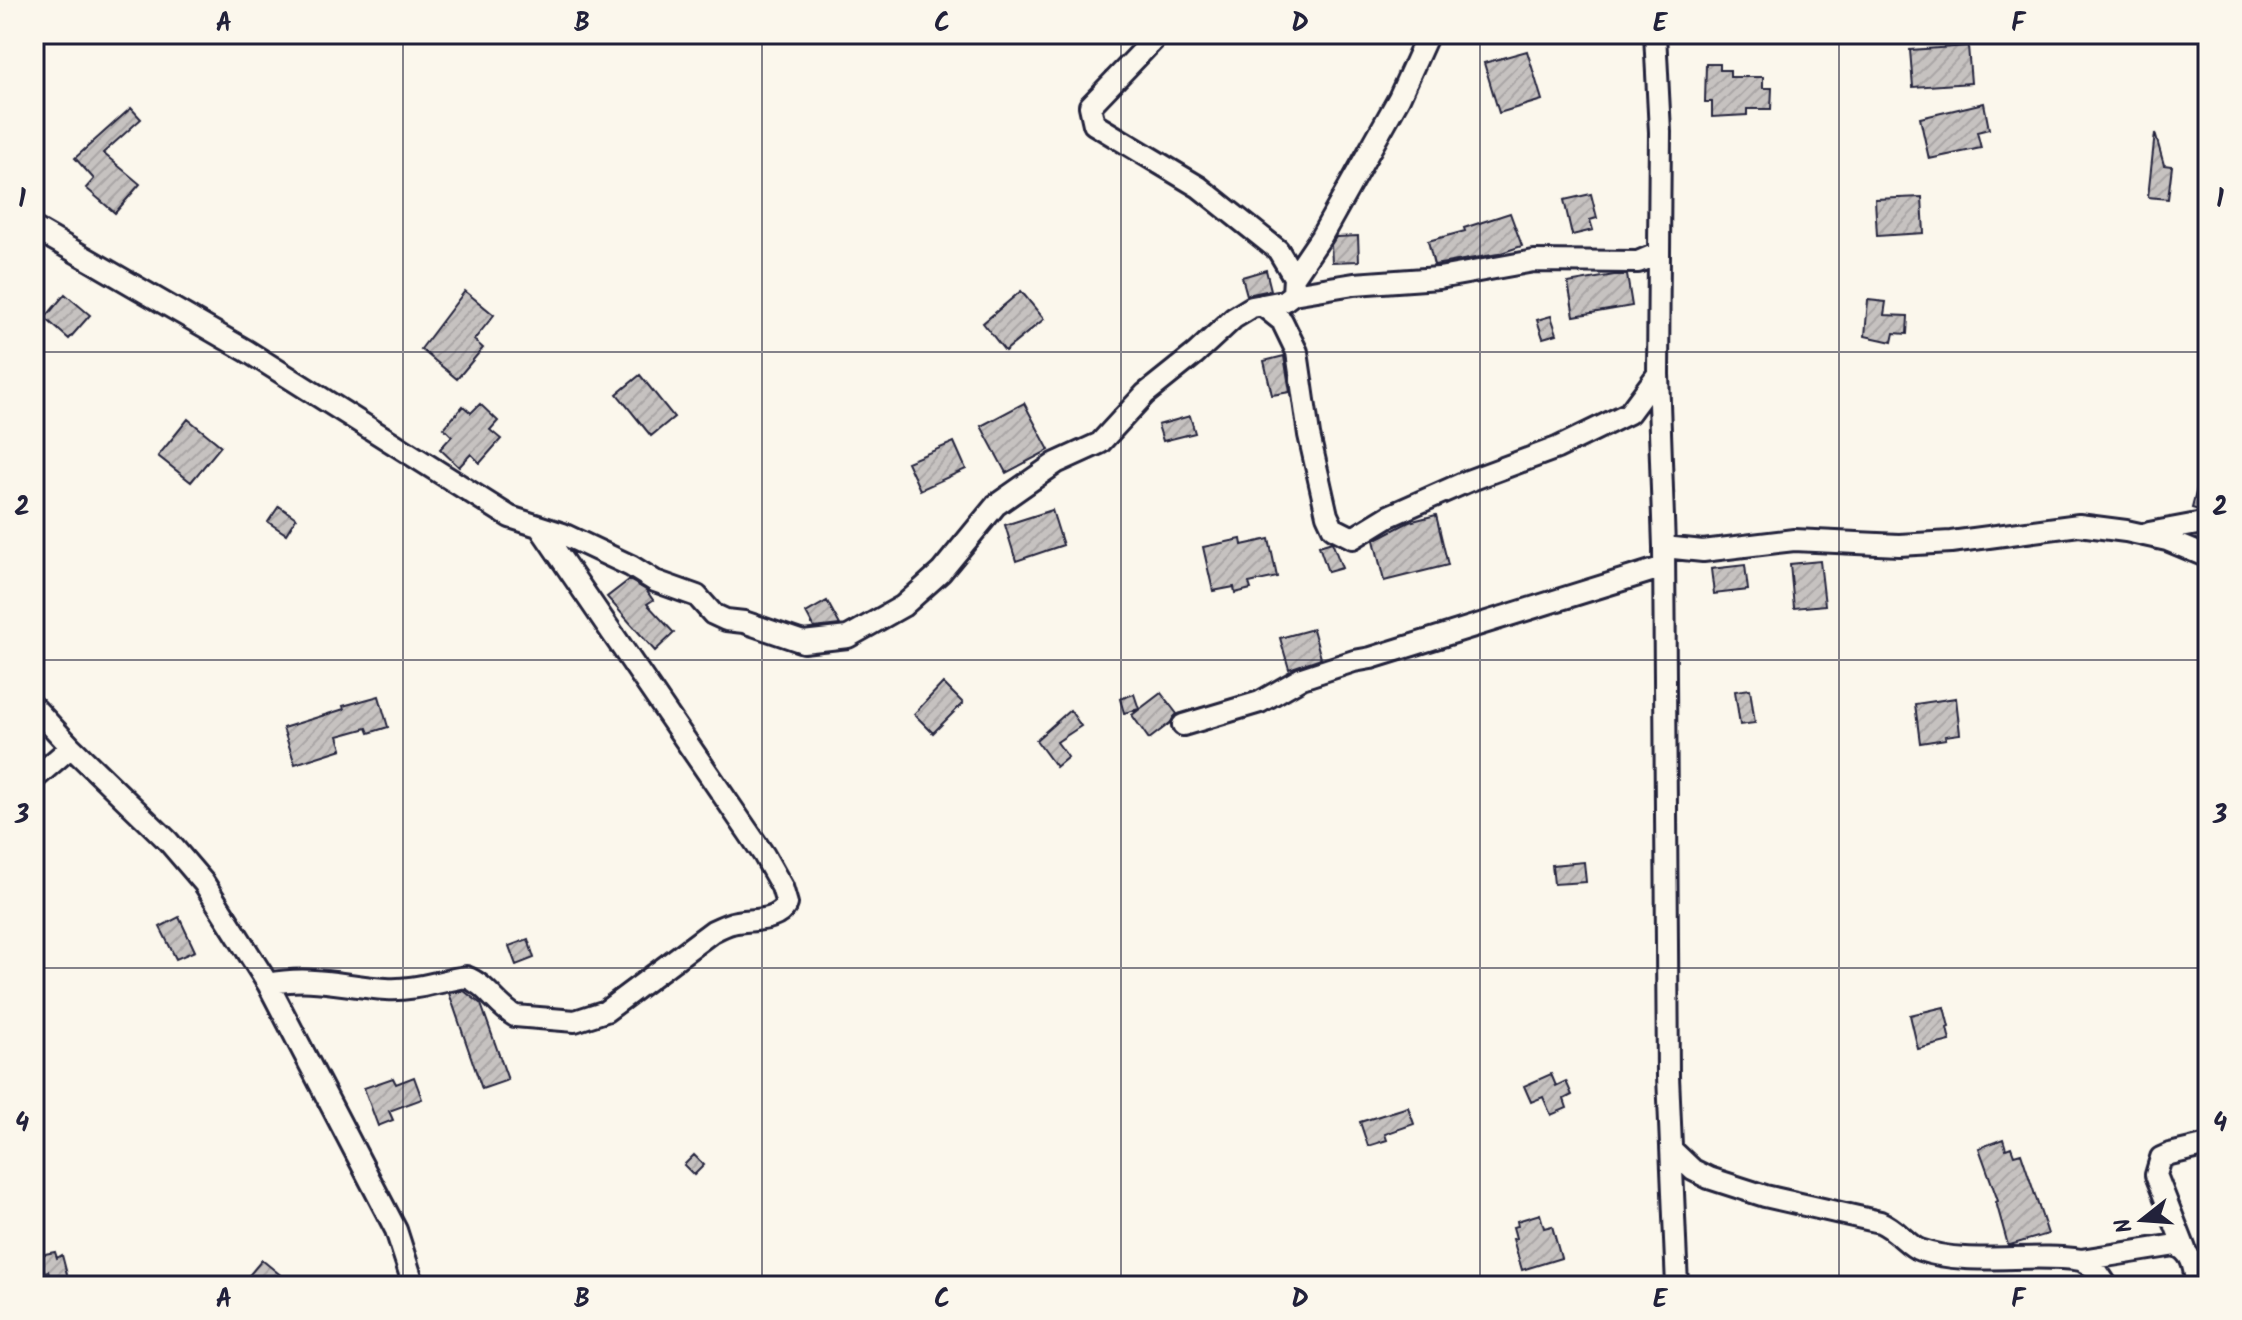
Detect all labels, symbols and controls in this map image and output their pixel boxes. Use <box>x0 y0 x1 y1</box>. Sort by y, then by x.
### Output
text: A <box>216 3 232 45</box>
text: B <box>574 3 590 45</box>
text: C <box>934 3 950 45</box>
text: D <box>1291 3 1309 45</box>
text: E <box>1653 3 1669 45</box>
text: F <box>2011 3 2027 45</box>
text: 1 <box>18 179 26 221</box>
text: 1 <box>2216 179 2224 221</box>
text: 2 <box>14 487 30 529</box>
text: 2 <box>2212 487 2228 529</box>
text: 3 <box>14 795 29 837</box>
text: 3 <box>2212 795 2227 837</box>
text: 4 <box>15 1103 29 1145</box>
text: 4 <box>2213 1103 2227 1145</box>
north arrow <box>2102 1180 2182 1260</box>
text: N <box>2106 1213 2144 1237</box>
text: A <box>216 1279 232 1320</box>
text: B <box>574 1279 590 1320</box>
text: C <box>934 1279 950 1320</box>
text: D <box>1291 1279 1309 1320</box>
text: E <box>1653 1279 1669 1320</box>
text: F <box>2011 1279 2027 1320</box>

